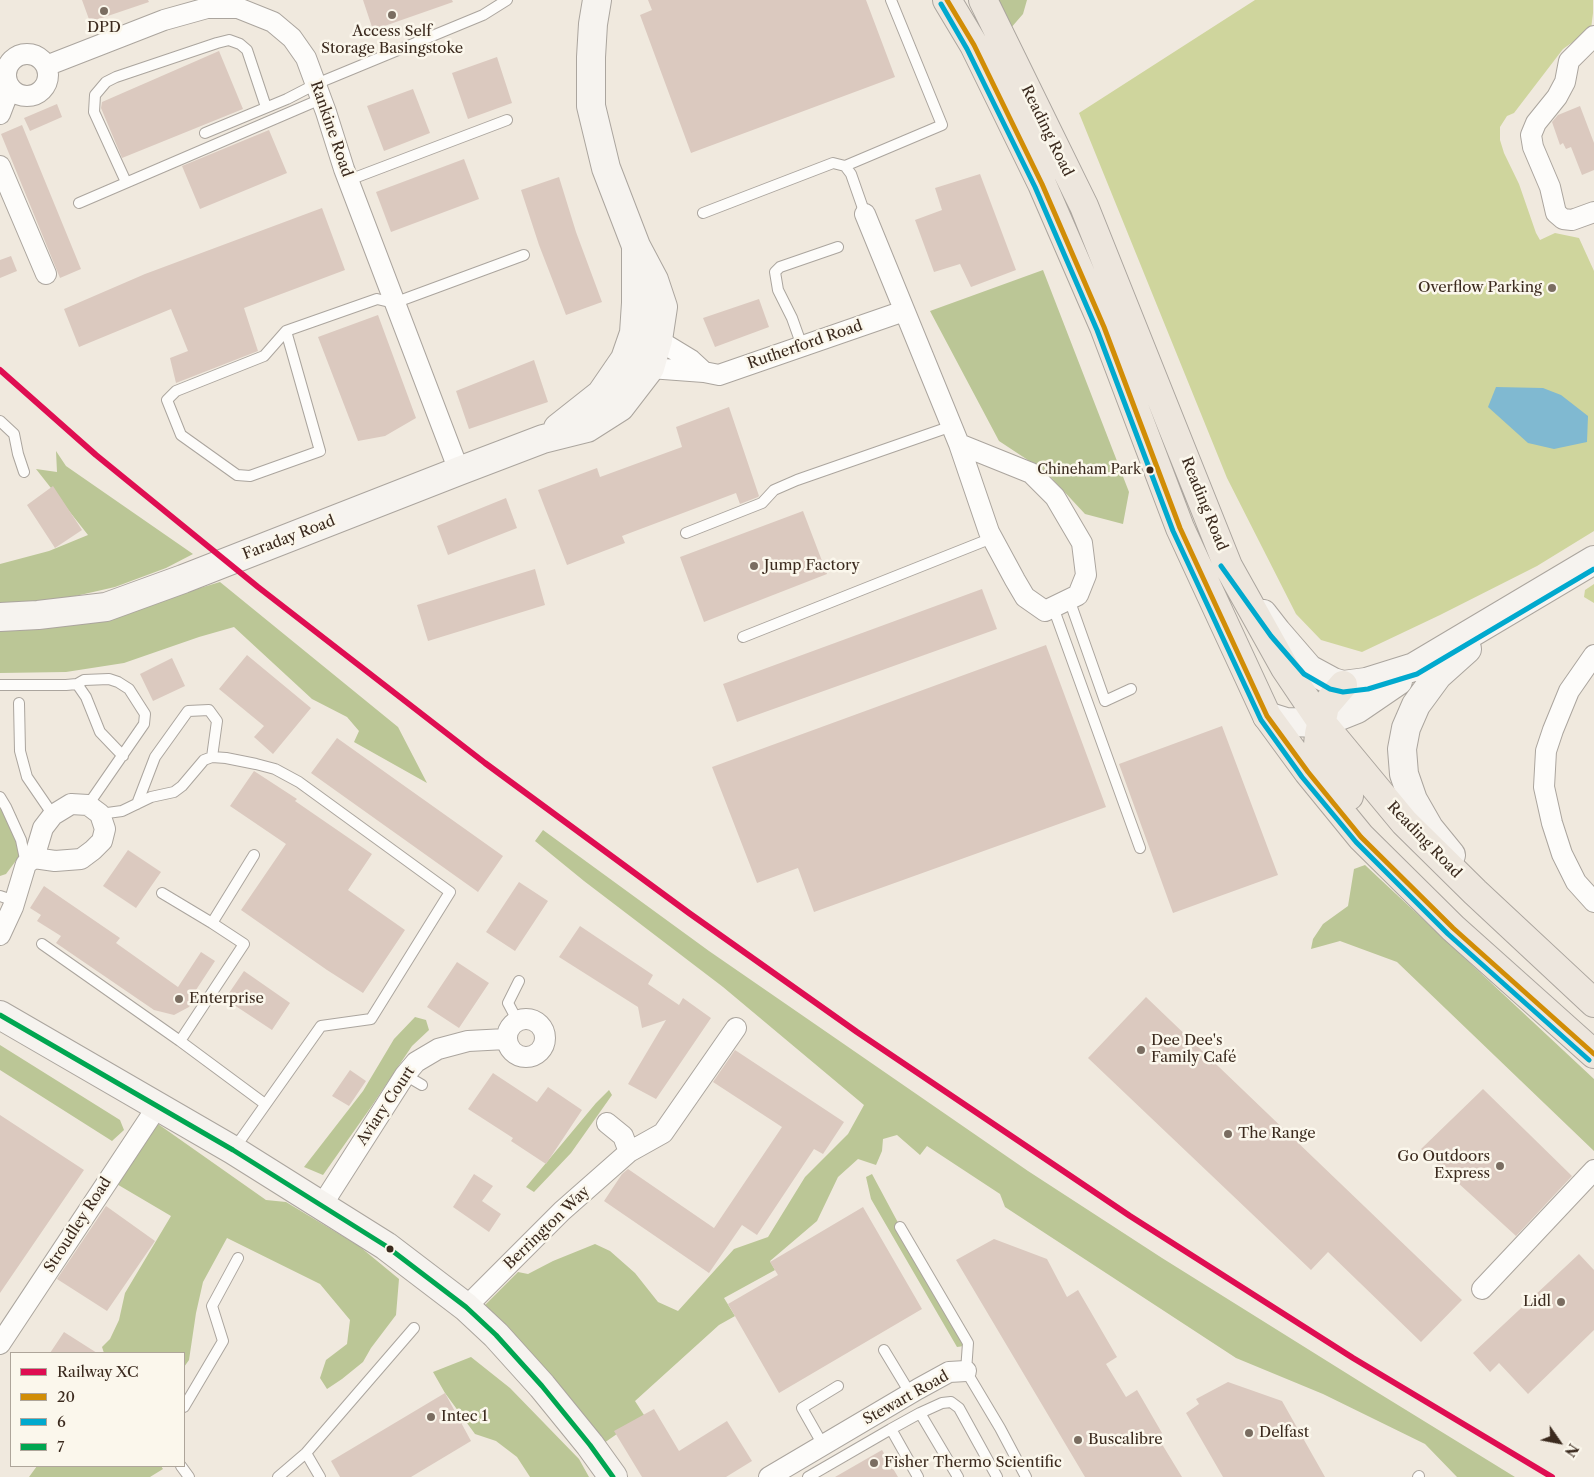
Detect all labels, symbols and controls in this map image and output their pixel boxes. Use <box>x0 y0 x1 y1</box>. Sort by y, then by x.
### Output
marker: DPD <box>98 5 110 17</box>
marker: Access Self Storage Basingstoke <box>386 9 398 21</box>
place label: DPD <box>87 19 121 37</box>
place label: Access Self Storage Basingstoke <box>321 23 463 58</box>
street label: Rankine Road <box>306 79 356 179</box>
street label: Reading Road <box>1017 82 1077 180</box>
place label: Overflow Parking <box>1418 279 1542 297</box>
marker: Overflow Parking <box>1546 282 1558 294</box>
street label: Rutherford Road <box>745 317 865 373</box>
street label: Reading Road <box>1177 455 1231 553</box>
place label: Chineham Park <box>1037 462 1141 478</box>
marker: Chineham Park <box>1145 465 1155 475</box>
street label: Faraday Road <box>240 512 338 564</box>
place label: Jump Factory <box>764 557 860 575</box>
marker: Jump Factory <box>748 560 760 572</box>
street label: Reading Road <box>1383 798 1465 882</box>
place label: Enterprise <box>189 990 264 1008</box>
marker: Enterprise <box>173 993 185 1005</box>
place label: Dee Dee's Family Café <box>1151 1032 1236 1067</box>
marker: Dee Dee's Family Café <box>1135 1044 1147 1056</box>
street label: Aviary Court <box>353 1063 419 1149</box>
place label: The Range <box>1238 1125 1316 1143</box>
marker: The Range <box>1222 1128 1234 1140</box>
place label: Go Outdoors Express <box>1397 1148 1490 1183</box>
marker: Go Outdoors Express <box>1494 1160 1506 1172</box>
street label: Stroudley Road <box>41 1174 115 1276</box>
street label: Berrington Way <box>500 1183 594 1273</box>
unlabelled marker <box>385 1244 395 1254</box>
place label: Lidl <box>1523 1293 1551 1311</box>
marker: Lidl <box>1555 1296 1567 1308</box>
legend <box>10 1352 185 1467</box>
text: Railway XC <box>57 1362 139 1381</box>
street label: Stewart Road <box>860 1367 952 1429</box>
text: 20 <box>57 1387 75 1406</box>
place label: Intec 1 <box>441 1408 488 1426</box>
marker: Intec 1 <box>425 1411 437 1423</box>
text: 6 <box>57 1412 66 1431</box>
north arrow <box>1534 1417 1584 1467</box>
place label: Delfast <box>1259 1424 1309 1442</box>
marker: Delfast <box>1243 1427 1255 1439</box>
place label: Buscalibre <box>1088 1431 1163 1449</box>
marker: Buscalibre <box>1072 1434 1084 1446</box>
text: 7 <box>57 1437 64 1456</box>
text: N <box>1561 1440 1582 1460</box>
place label: Fisher Thermo Scientific <box>884 1454 1062 1472</box>
marker: Fisher Thermo Scientific <box>868 1457 880 1469</box>

